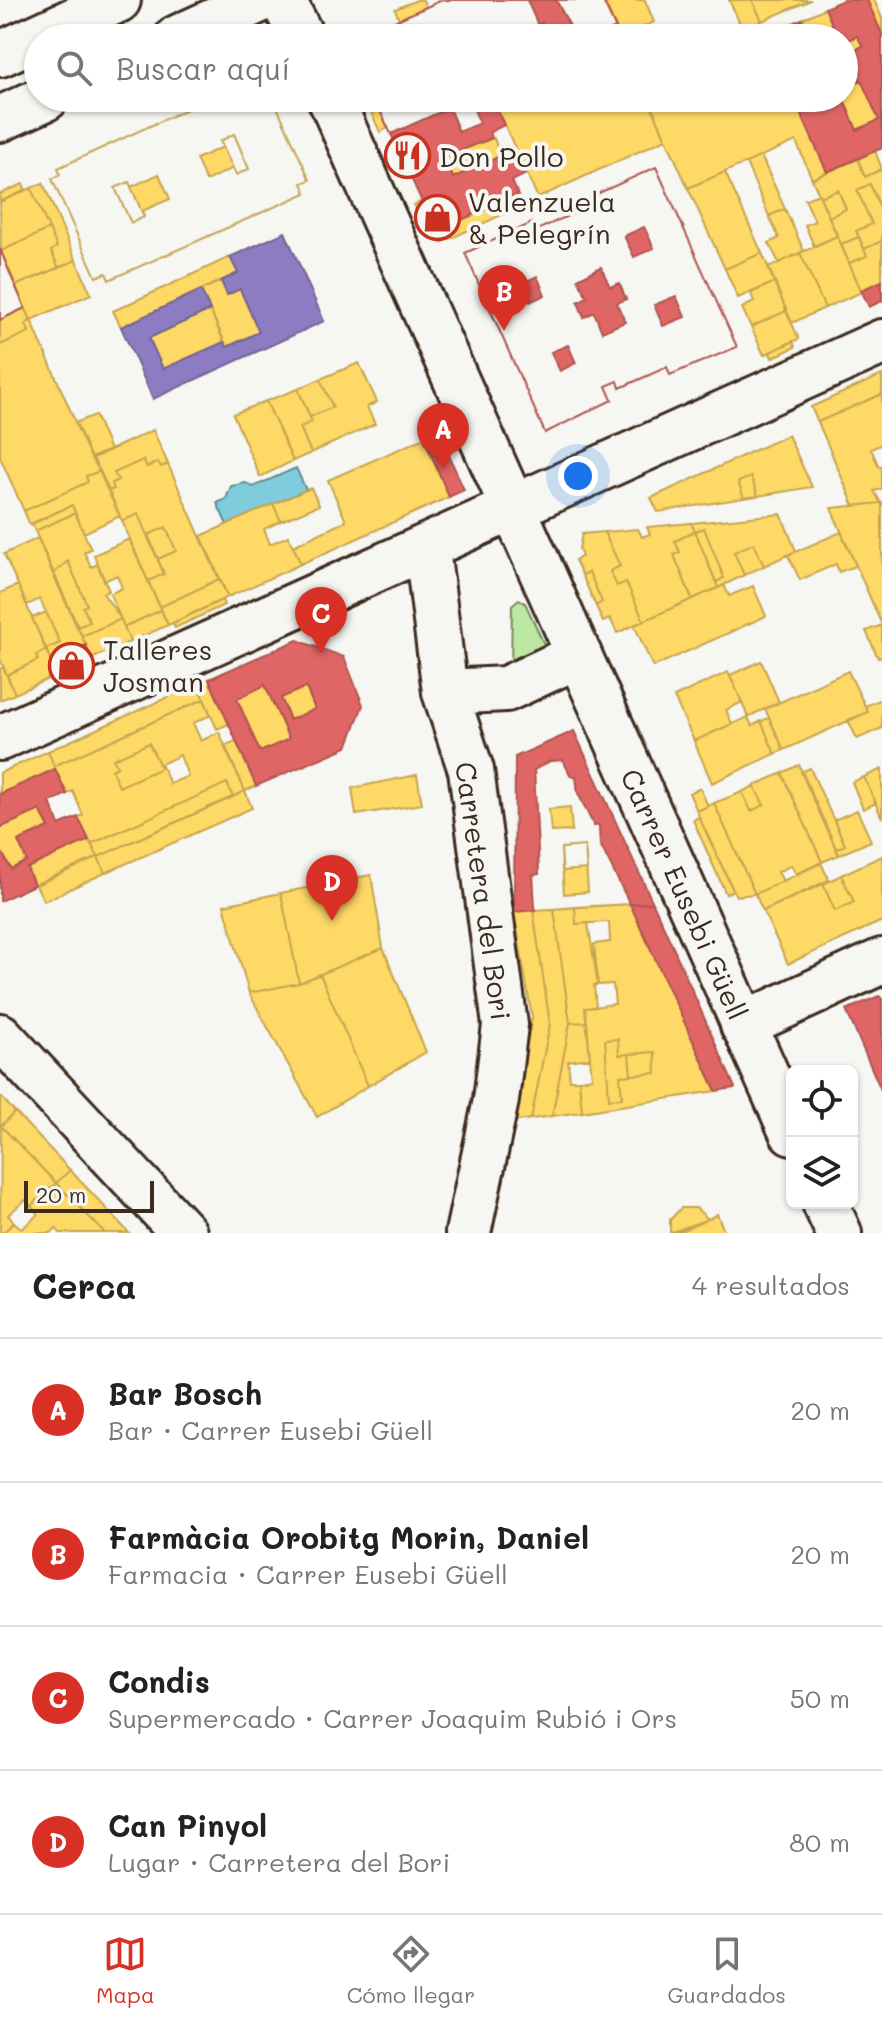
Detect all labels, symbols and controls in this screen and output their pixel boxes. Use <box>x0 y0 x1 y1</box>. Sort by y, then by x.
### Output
search box <box>24 24 858 112</box>
icon: search <box>52 46 96 90</box>
text: Buscar aquí <box>116 48 290 88</box>
restaurant icon: Don Pollo <box>384 132 432 180</box>
place label: Don Pollo <box>439 138 564 174</box>
place label: Valenzuela & Pelegrín <box>468 183 616 251</box>
shop icon: Valenzuela & Pelegrín <box>413 193 461 241</box>
pin: B <box>478 265 530 331</box>
pin: A <box>417 403 469 469</box>
your location <box>558 456 598 496</box>
pin: C <box>295 587 347 653</box>
place label: Talleres Josman <box>103 631 212 699</box>
shop icon: Talleres Josman <box>48 641 96 689</box>
street label: Carretera del Bori <box>448 759 520 1023</box>
street label: Carrer Eusebi Güell <box>613 763 757 1025</box>
pin: D <box>306 855 358 921</box>
map controls <box>786 1065 858 1209</box>
button: locate <box>786 1065 858 1137</box>
button: layers <box>786 1137 858 1209</box>
scale bar <box>24 1177 154 1213</box>
text: 20 m <box>36 1180 86 1209</box>
text: Cerca <box>32 1263 136 1308</box>
text: 4 resultados <box>692 1268 850 1302</box>
text: Bar Bosch <box>108 1373 262 1413</box>
text: A <box>49 1393 67 1427</box>
text: 20 m <box>790 1393 850 1427</box>
text: Bar · Carrer Eusebi Güell <box>108 1413 433 1447</box>
text: Farmàcia Orobitg Morin, Daniel <box>108 1517 589 1557</box>
text: B <box>49 1537 67 1571</box>
text: 20 m <box>790 1537 850 1571</box>
text: Farmacia · Carrer Eusebi Güell <box>108 1557 508 1591</box>
text: Condis <box>108 1661 210 1701</box>
text: C <box>48 1681 68 1715</box>
text: 50 m <box>790 1681 850 1715</box>
text: Supermercado · Carrer Joaquim Rubió i Ors <box>108 1701 677 1735</box>
text: Can Pinyol <box>108 1805 267 1845</box>
text: D <box>49 1825 67 1859</box>
text: 80 m <box>789 1825 850 1859</box>
text: Lugar · Carretera del Bori <box>108 1845 450 1879</box>
tab: Mapa <box>96 1932 155 2009</box>
tab: Cómo llegar <box>347 1932 475 2009</box>
tab: Guardados <box>667 1932 786 2009</box>

